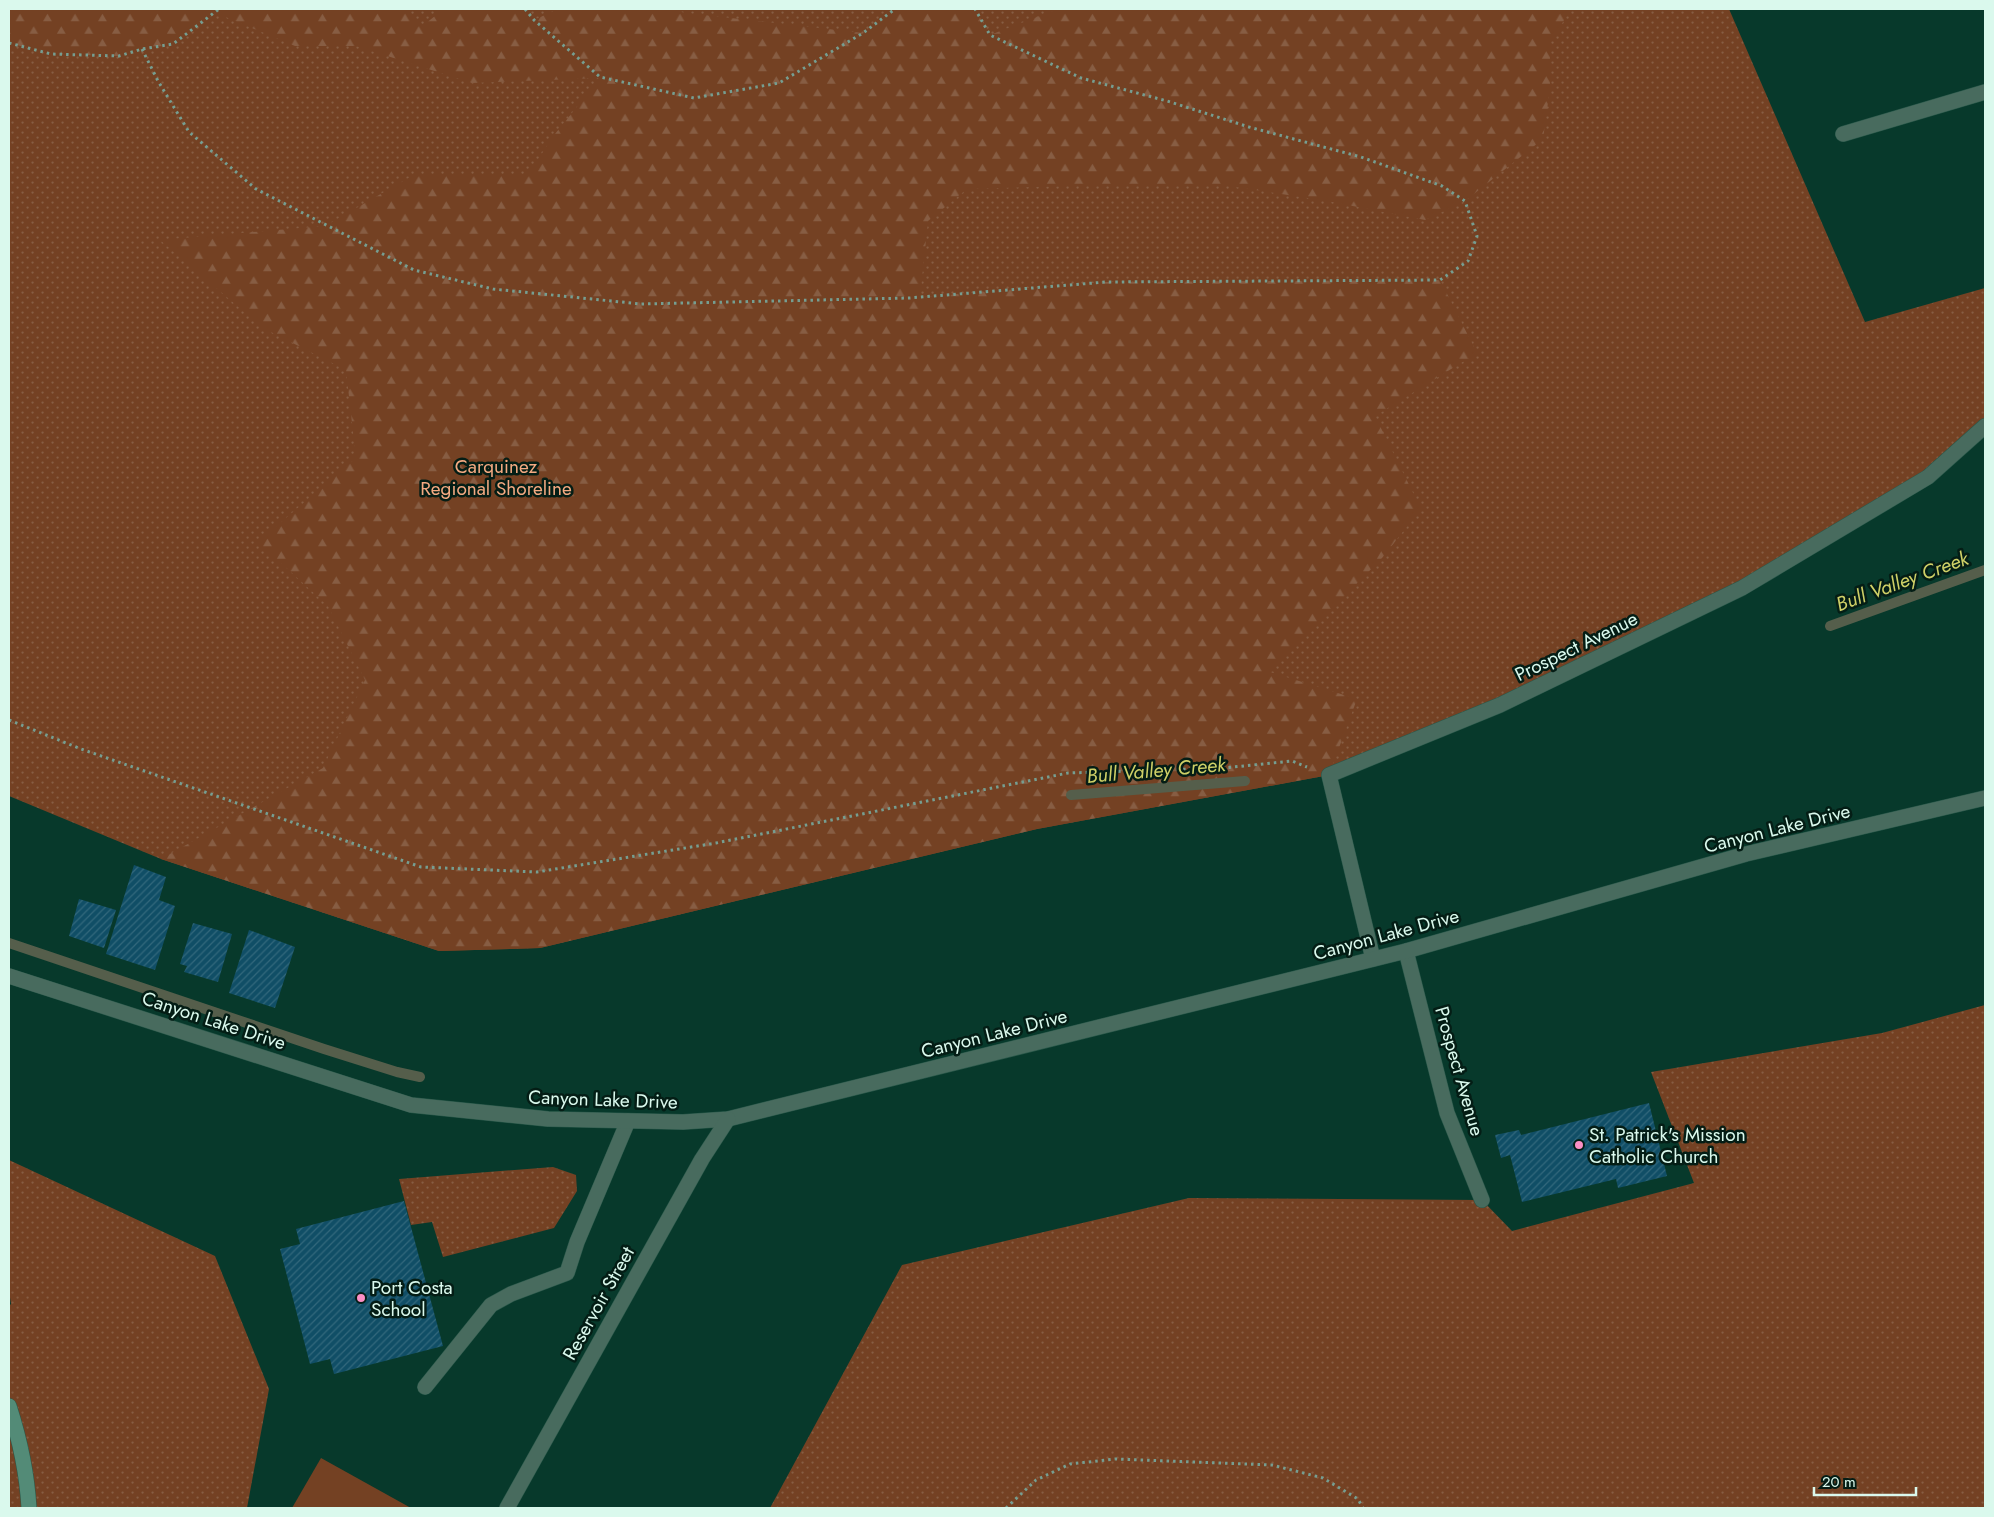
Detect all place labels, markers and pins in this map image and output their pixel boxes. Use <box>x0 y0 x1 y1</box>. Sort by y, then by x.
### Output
place label: St. Patrick's Mission Catholic Church <box>1589 1121 1746 1170</box>
marker: St. Patrick's Mission Catholic Church <box>1573 1139 1585 1151</box>
place label: Port Costa School <box>371 1274 453 1323</box>
marker: Port Costa School <box>355 1292 367 1304</box>

